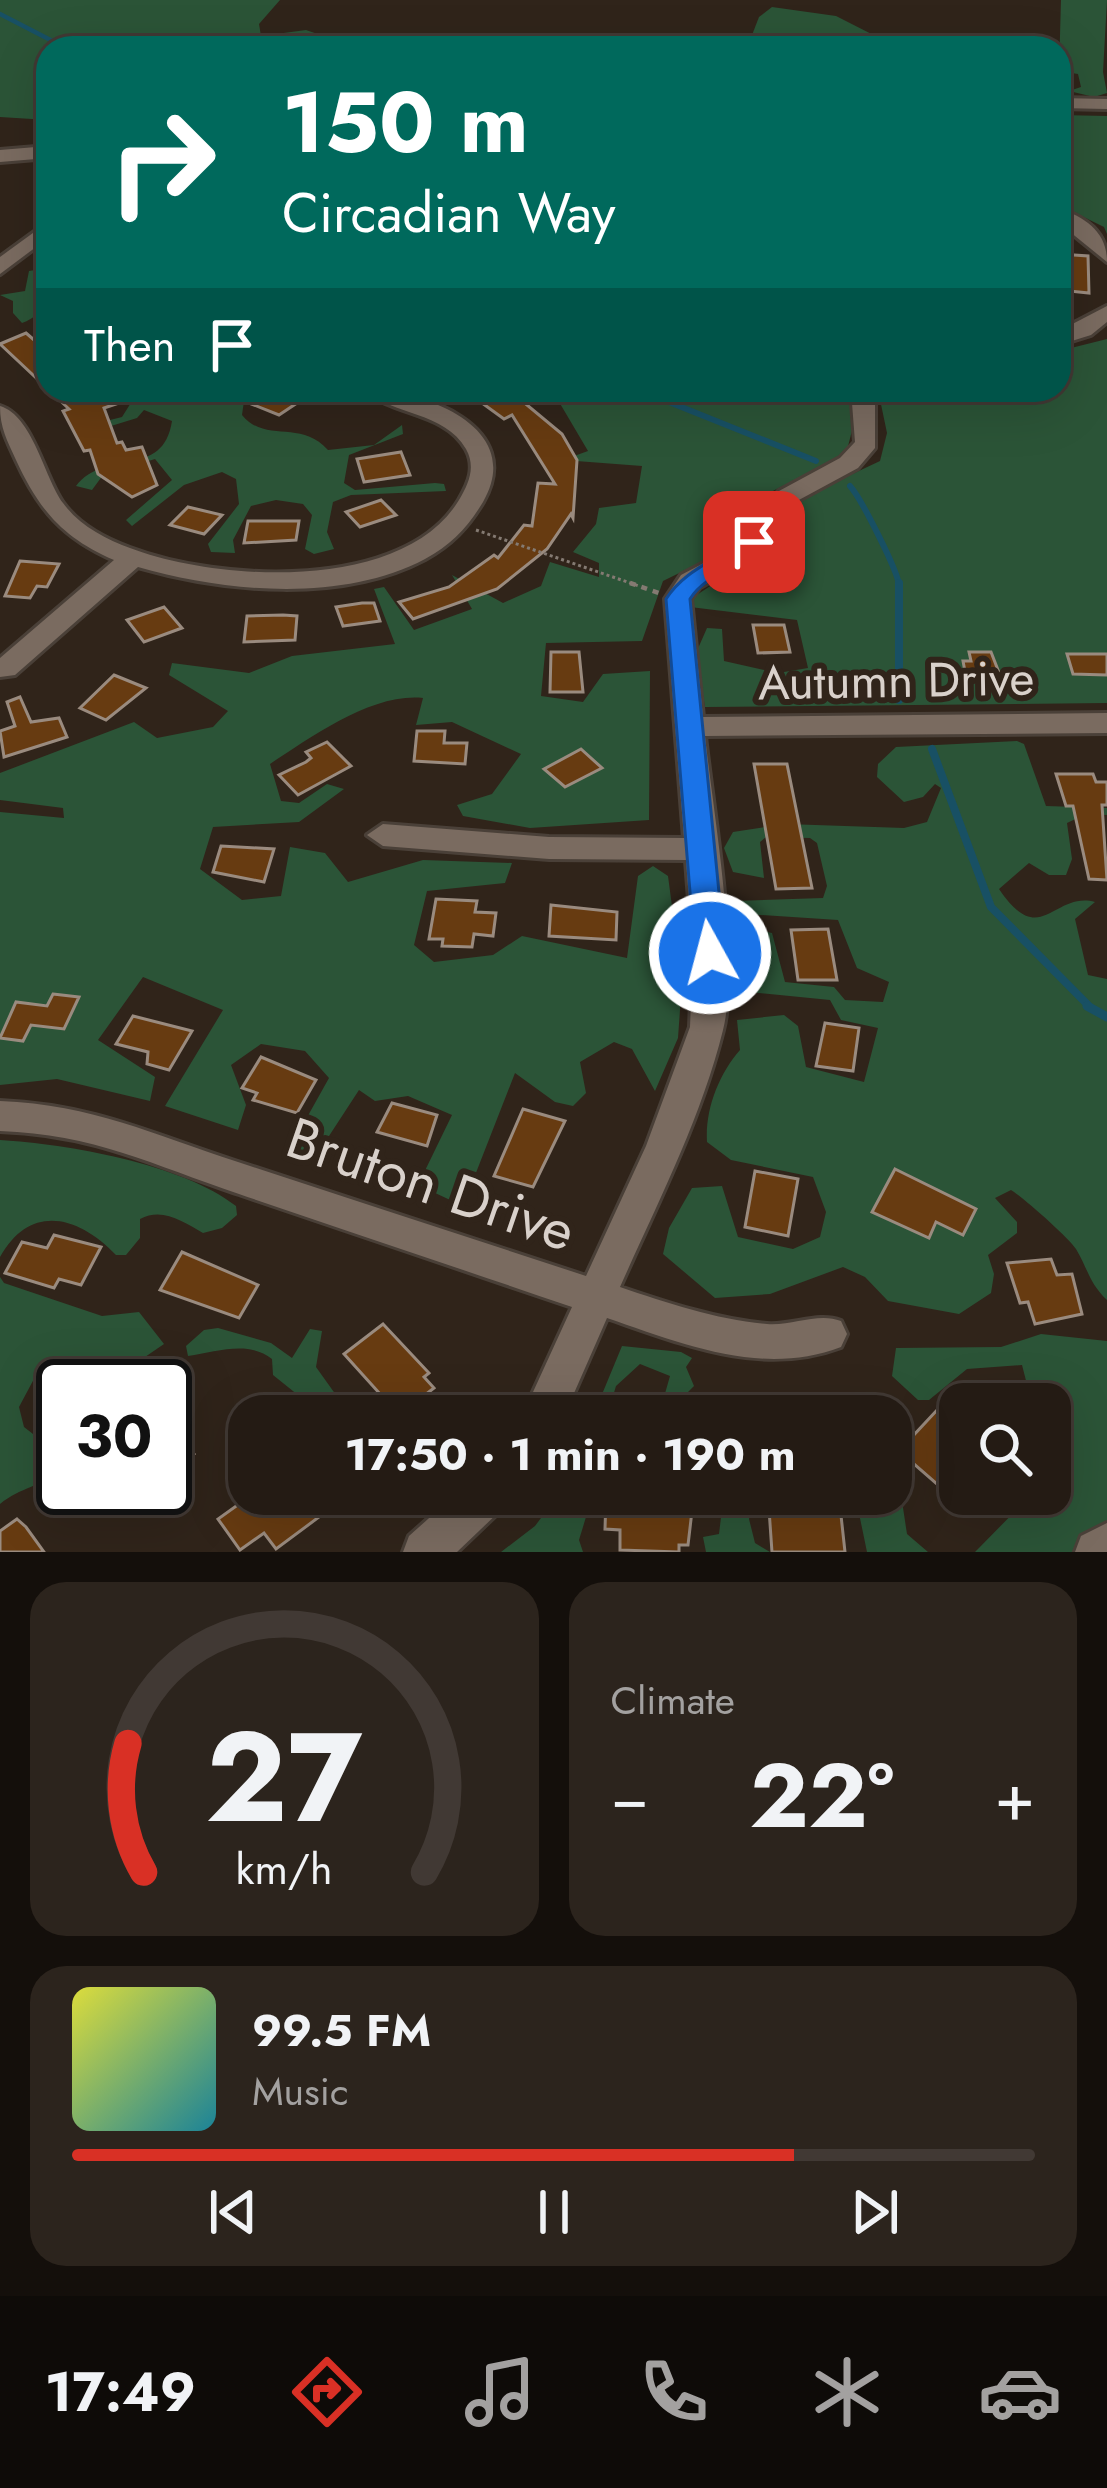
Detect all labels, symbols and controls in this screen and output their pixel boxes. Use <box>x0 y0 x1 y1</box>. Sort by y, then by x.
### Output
text: 150 m <box>282 62 529 184</box>
icon: right <box>84 84 240 240</box>
text: Circadian Way <box>282 174 615 252</box>
icon: arrive <box>199 312 265 378</box>
text: Then <box>84 313 175 378</box>
pin <box>703 491 805 593</box>
icon: arrive <box>721 509 787 575</box>
street label: Autumn Drive <box>757 644 1035 717</box>
position arrow <box>647 890 773 1016</box>
street label: Bruton Drive <box>276 1096 586 1272</box>
speed limit sign: 30 <box>36 1359 192 1515</box>
map controls <box>939 1383 1071 1515</box>
button: search <box>939 1383 1071 1515</box>
text: 17:50 · 1 min · 190 m <box>344 1422 796 1487</box>
text: Climate <box>611 1672 735 1729</box>
text: 27 <box>206 1687 363 1868</box>
text: 22° <box>750 1731 894 1861</box>
text: − <box>611 1749 649 1845</box>
text: + <box>994 1749 1035 1845</box>
text: km/h <box>236 1838 333 1900</box>
text: 99.5 FM <box>252 1998 431 2063</box>
text: Music <box>252 2063 349 2120</box>
icon: previous <box>200 2179 266 2245</box>
icon: pause <box>521 2179 587 2245</box>
icon: next <box>842 2179 908 2245</box>
icon: directions <box>285 2350 369 2434</box>
icon: music <box>458 2350 542 2434</box>
icon: phone <box>632 2350 716 2434</box>
icon: climate <box>805 2350 889 2434</box>
icon: car <box>978 2350 1062 2434</box>
text: 17:49 <box>45 2353 196 2431</box>

